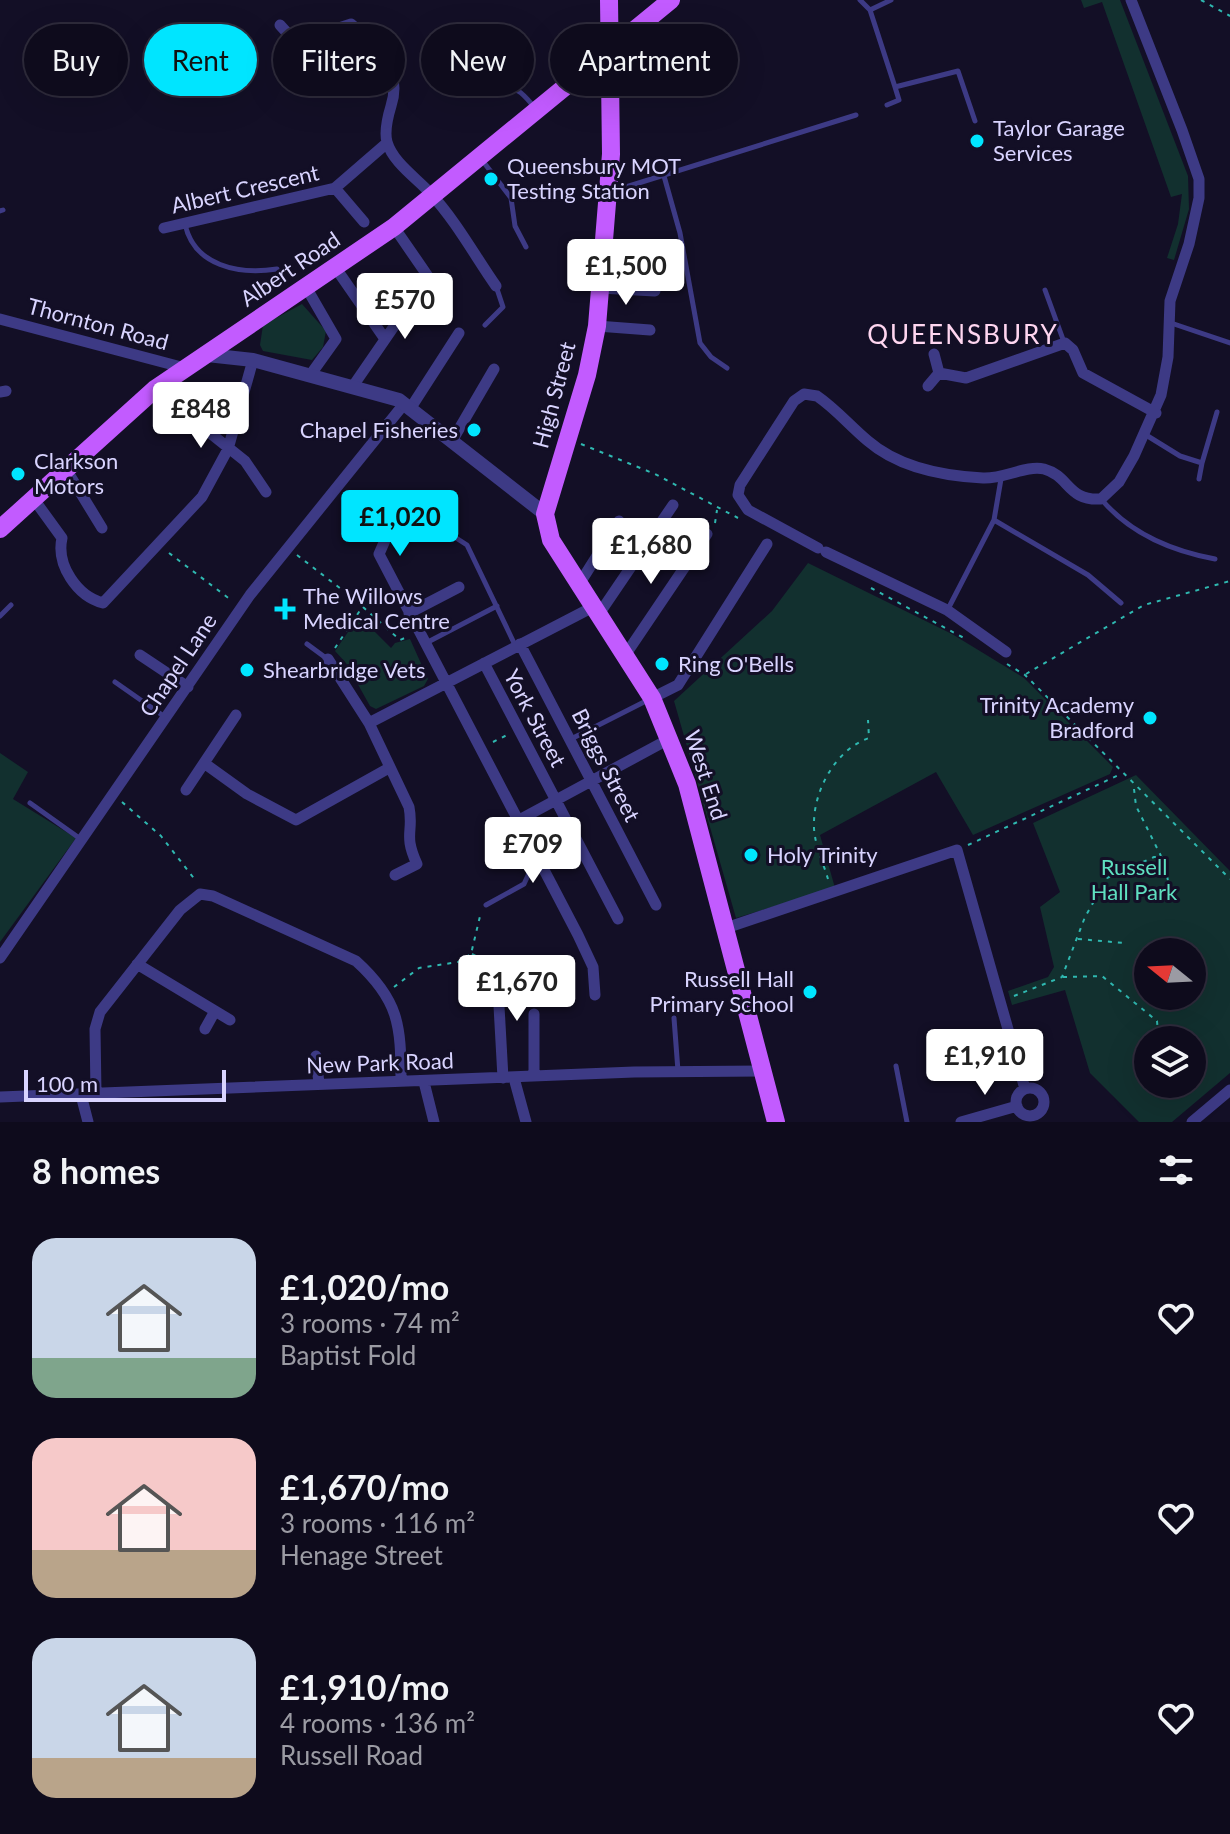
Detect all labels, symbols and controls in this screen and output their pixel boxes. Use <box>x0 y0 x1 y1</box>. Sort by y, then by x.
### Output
chip: Buy <box>24 24 128 96</box>
chip: Rent <box>144 24 257 96</box>
chip: Filters <box>273 24 405 96</box>
chip: New <box>421 24 534 96</box>
chip: Apartment <box>550 24 738 96</box>
place label: Taylor Garage Services <box>993 114 1125 166</box>
marker: Taylor Garage Services <box>968 132 986 150</box>
place label: Queensbury MOT Testing Station <box>507 152 681 204</box>
street label: Albert Crescent <box>168 158 321 219</box>
marker: Queensbury MOT Testing Station <box>482 170 500 188</box>
street label: Albert Road <box>235 225 345 312</box>
pin: £1,500 <box>561 239 691 307</box>
text: £1,500 <box>585 249 667 281</box>
pin: £570 <box>358 273 452 341</box>
text: £570 <box>375 283 435 315</box>
street label: Thornton Road <box>25 292 172 355</box>
district label: QUEENSBURY <box>867 318 1059 350</box>
street label: High Street <box>526 339 581 451</box>
pin: £848 <box>154 382 248 450</box>
text: £848 <box>171 392 231 424</box>
place label: Chapel Fisheries <box>300 416 458 443</box>
marker: Chapel Fisheries <box>465 421 483 439</box>
place label: Clarkson Motors <box>34 447 118 499</box>
marker: Clarkson Motors <box>9 465 27 483</box>
pin: £1,020 <box>335 490 465 558</box>
text: £1,020 <box>359 500 441 532</box>
pin: £1,680 <box>586 518 716 586</box>
text: £1,680 <box>610 528 692 560</box>
place label: The Willows Medical Centre <box>303 582 450 634</box>
marker: The Willows Medical Centre <box>274 598 296 620</box>
street label: Chapel Lane <box>133 608 222 722</box>
place label: Ring O'Bells <box>678 650 794 677</box>
marker: Ring O'Bells <box>653 655 671 673</box>
place label: Shearbridge Vets <box>263 656 425 683</box>
marker: Shearbridge Vets <box>238 661 256 679</box>
street label: York Street <box>499 664 572 771</box>
place label: Trinity Academy Bradford <box>980 691 1135 743</box>
street label: Briggs Street <box>566 704 646 826</box>
marker: Trinity Academy Bradford <box>1141 709 1159 727</box>
street label: West End <box>679 726 734 823</box>
pin: £709 <box>486 817 580 885</box>
text: £709 <box>503 827 563 859</box>
place label: Holy Trinity <box>767 841 878 868</box>
marker: Holy Trinity <box>742 846 760 864</box>
park label: Russell Hall Park <box>1091 853 1178 905</box>
north arrow <box>1134 938 1206 1010</box>
map controls <box>1134 938 1206 1098</box>
pin: £1,670 <box>452 955 582 1023</box>
text: £1,670 <box>476 965 558 997</box>
place label: Russell Hall Primary School <box>649 965 794 1017</box>
marker: Russell Hall Primary School <box>801 983 819 1001</box>
button: layers <box>1134 1026 1206 1098</box>
pin: £1,910 <box>920 1029 1050 1097</box>
text: £1,910 <box>944 1039 1026 1071</box>
street label: New Park Road <box>306 1046 454 1079</box>
scale bar <box>24 1066 226 1102</box>
text: 100 m <box>36 1070 98 1097</box>
icon: filters <box>1154 1148 1198 1192</box>
text: 8 homes <box>32 1150 160 1191</box>
text: £1,020/mo <box>280 1266 449 1307</box>
icon: home <box>96 1270 192 1366</box>
icon: heart <box>1154 1296 1198 1340</box>
text: 3 rooms · 74 m² <box>280 1307 460 1339</box>
text: Baptist Fold <box>280 1339 416 1371</box>
text: £1,670/mo <box>280 1466 449 1507</box>
icon: home <box>96 1470 192 1566</box>
icon: heart <box>1154 1496 1198 1540</box>
text: 3 rooms · 116 m² <box>280 1507 475 1539</box>
text: Henage Street <box>280 1539 443 1571</box>
text: £1,910/mo <box>280 1666 449 1707</box>
icon: home <box>96 1670 192 1766</box>
icon: heart <box>1154 1696 1198 1740</box>
text: 4 rooms · 136 m² <box>280 1707 475 1739</box>
text: Russell Road <box>280 1739 423 1771</box>

